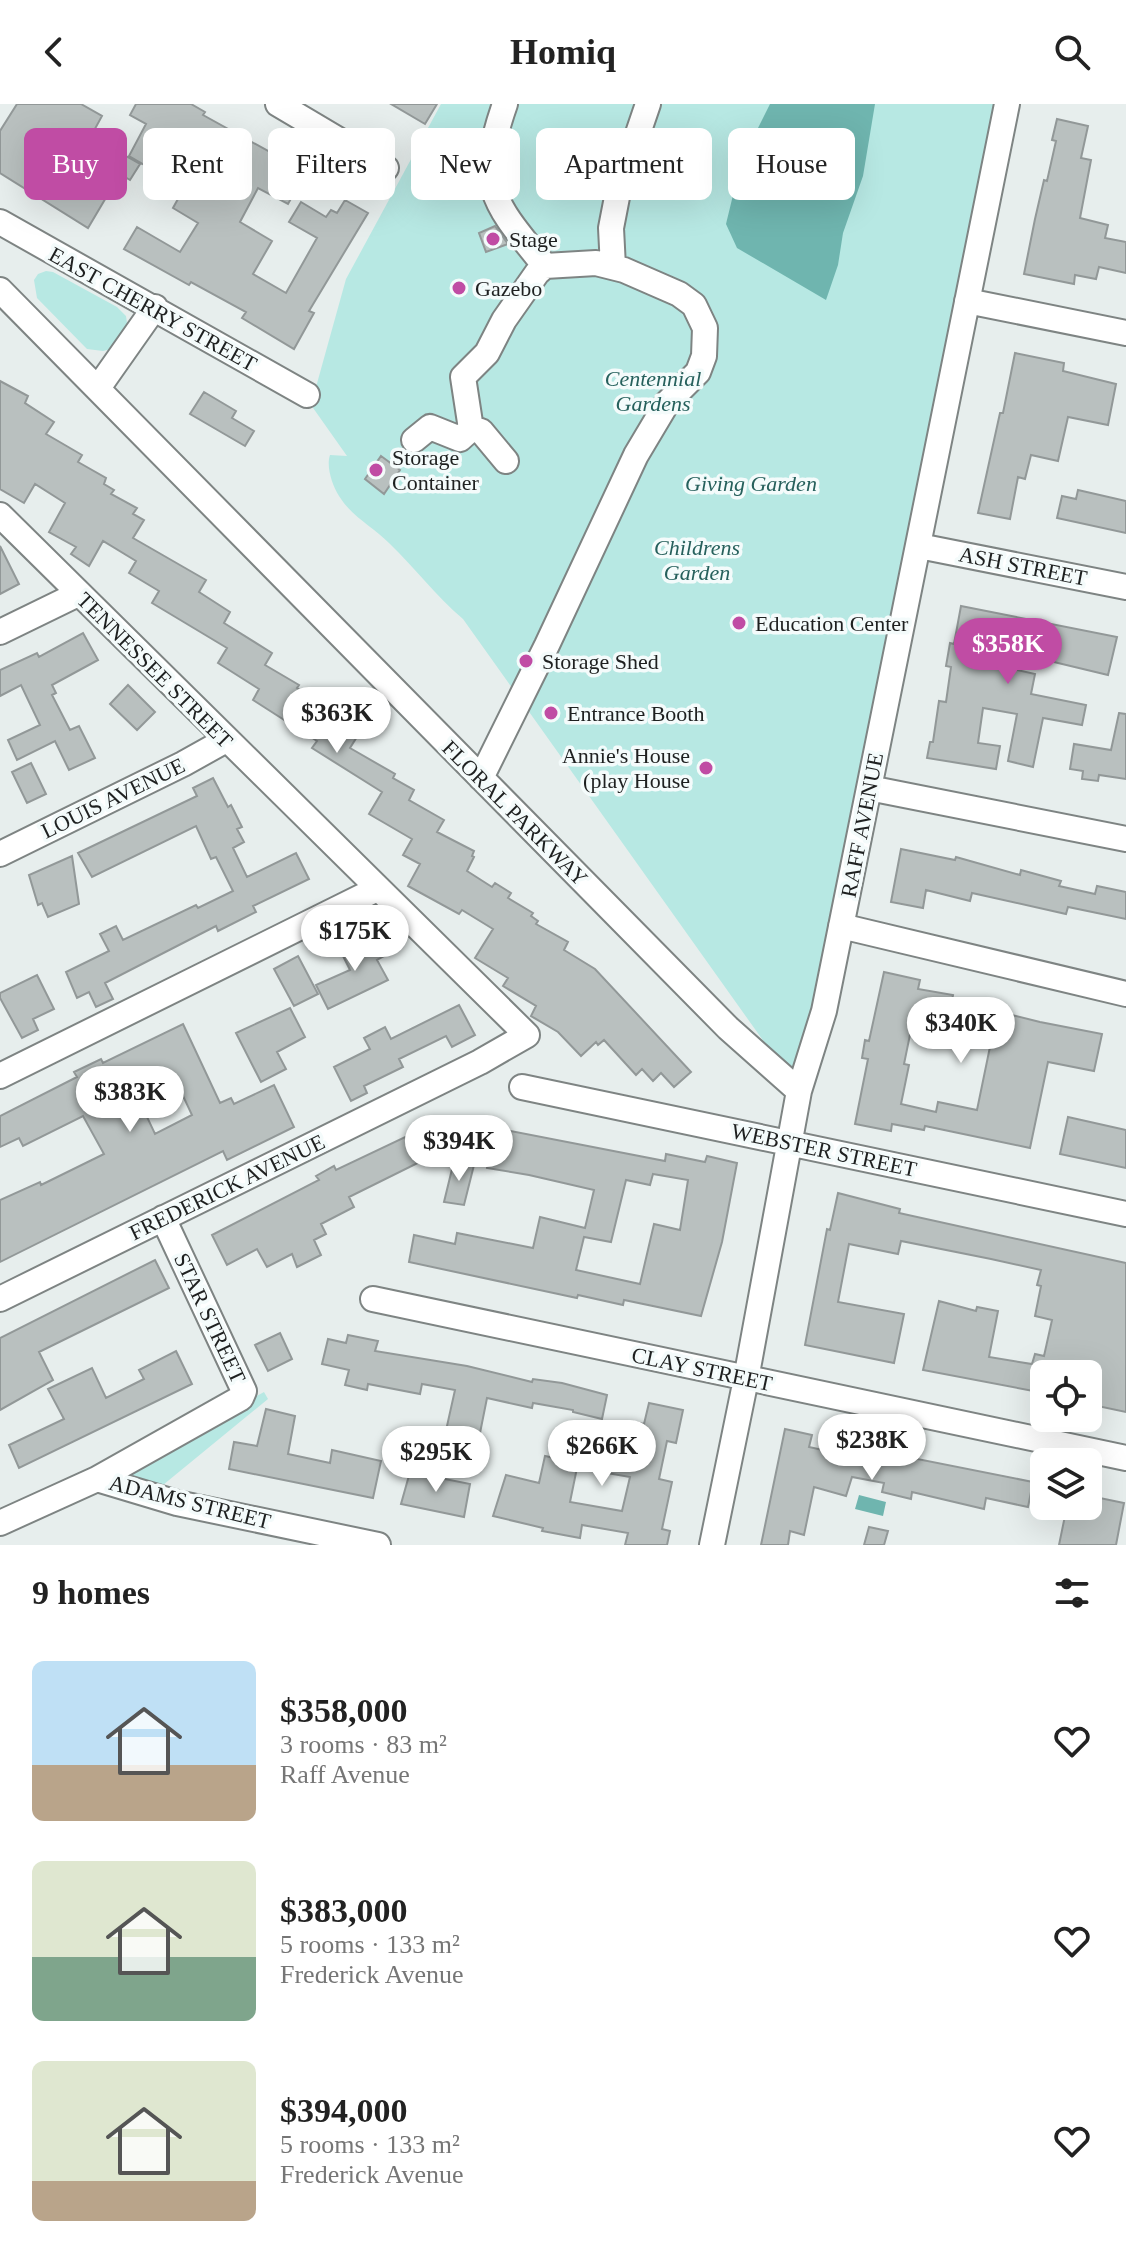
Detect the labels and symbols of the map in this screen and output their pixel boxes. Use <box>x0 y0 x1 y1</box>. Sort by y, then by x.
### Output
place label: Stage <box>509 227 558 252</box>
marker: Stage <box>484 230 502 248</box>
street label: EAST CHERRY STREET <box>45 241 262 377</box>
place label: Gazebo <box>475 276 542 301</box>
marker: Gazebo <box>450 279 468 297</box>
park label: Centennial Gardens <box>605 366 701 416</box>
place label: Storage Container <box>392 445 479 495</box>
marker: Storage Container <box>367 461 385 479</box>
park label: Giving Garden <box>685 471 817 496</box>
park label: Childrens Garden <box>654 535 740 585</box>
street label: ASH STREET <box>957 541 1090 591</box>
street label: TENNESSEE STREET <box>72 587 238 753</box>
place label: Education Center <box>755 611 909 636</box>
marker: Education Center <box>730 614 748 632</box>
pin: $358K <box>952 618 1064 686</box>
place label: Storage Shed <box>542 649 659 674</box>
marker: Storage Shed <box>517 652 535 670</box>
pin: $363K <box>281 687 393 755</box>
place label: Entrance Booth <box>567 701 704 726</box>
marker: Entrance Booth <box>542 704 560 722</box>
street label: FLORAL PARKWAY <box>437 735 593 891</box>
place label: Annie's House (play House <box>562 743 690 793</box>
street label: RAFF AVENUE <box>836 751 888 899</box>
street label: LOUIS AVENUE <box>37 752 189 844</box>
marker: Annie's House (play House <box>697 759 715 777</box>
pin: $175K <box>299 905 411 973</box>
pin: $340K <box>905 997 1017 1065</box>
pin: $383K <box>74 1066 186 1134</box>
pin: $394K <box>403 1115 515 1183</box>
street label: WEBSTER STREET <box>729 1118 919 1182</box>
street label: FREDERICK AVENUE <box>125 1129 329 1245</box>
street label: STAR STREET <box>169 1249 251 1388</box>
street label: CLAY STREET <box>629 1342 775 1396</box>
pin: $238K <box>816 1414 928 1482</box>
pin: $266K <box>546 1420 658 1488</box>
pin: $295K <box>380 1426 492 1494</box>
street label: ADAMS STREET <box>107 1470 274 1534</box>

